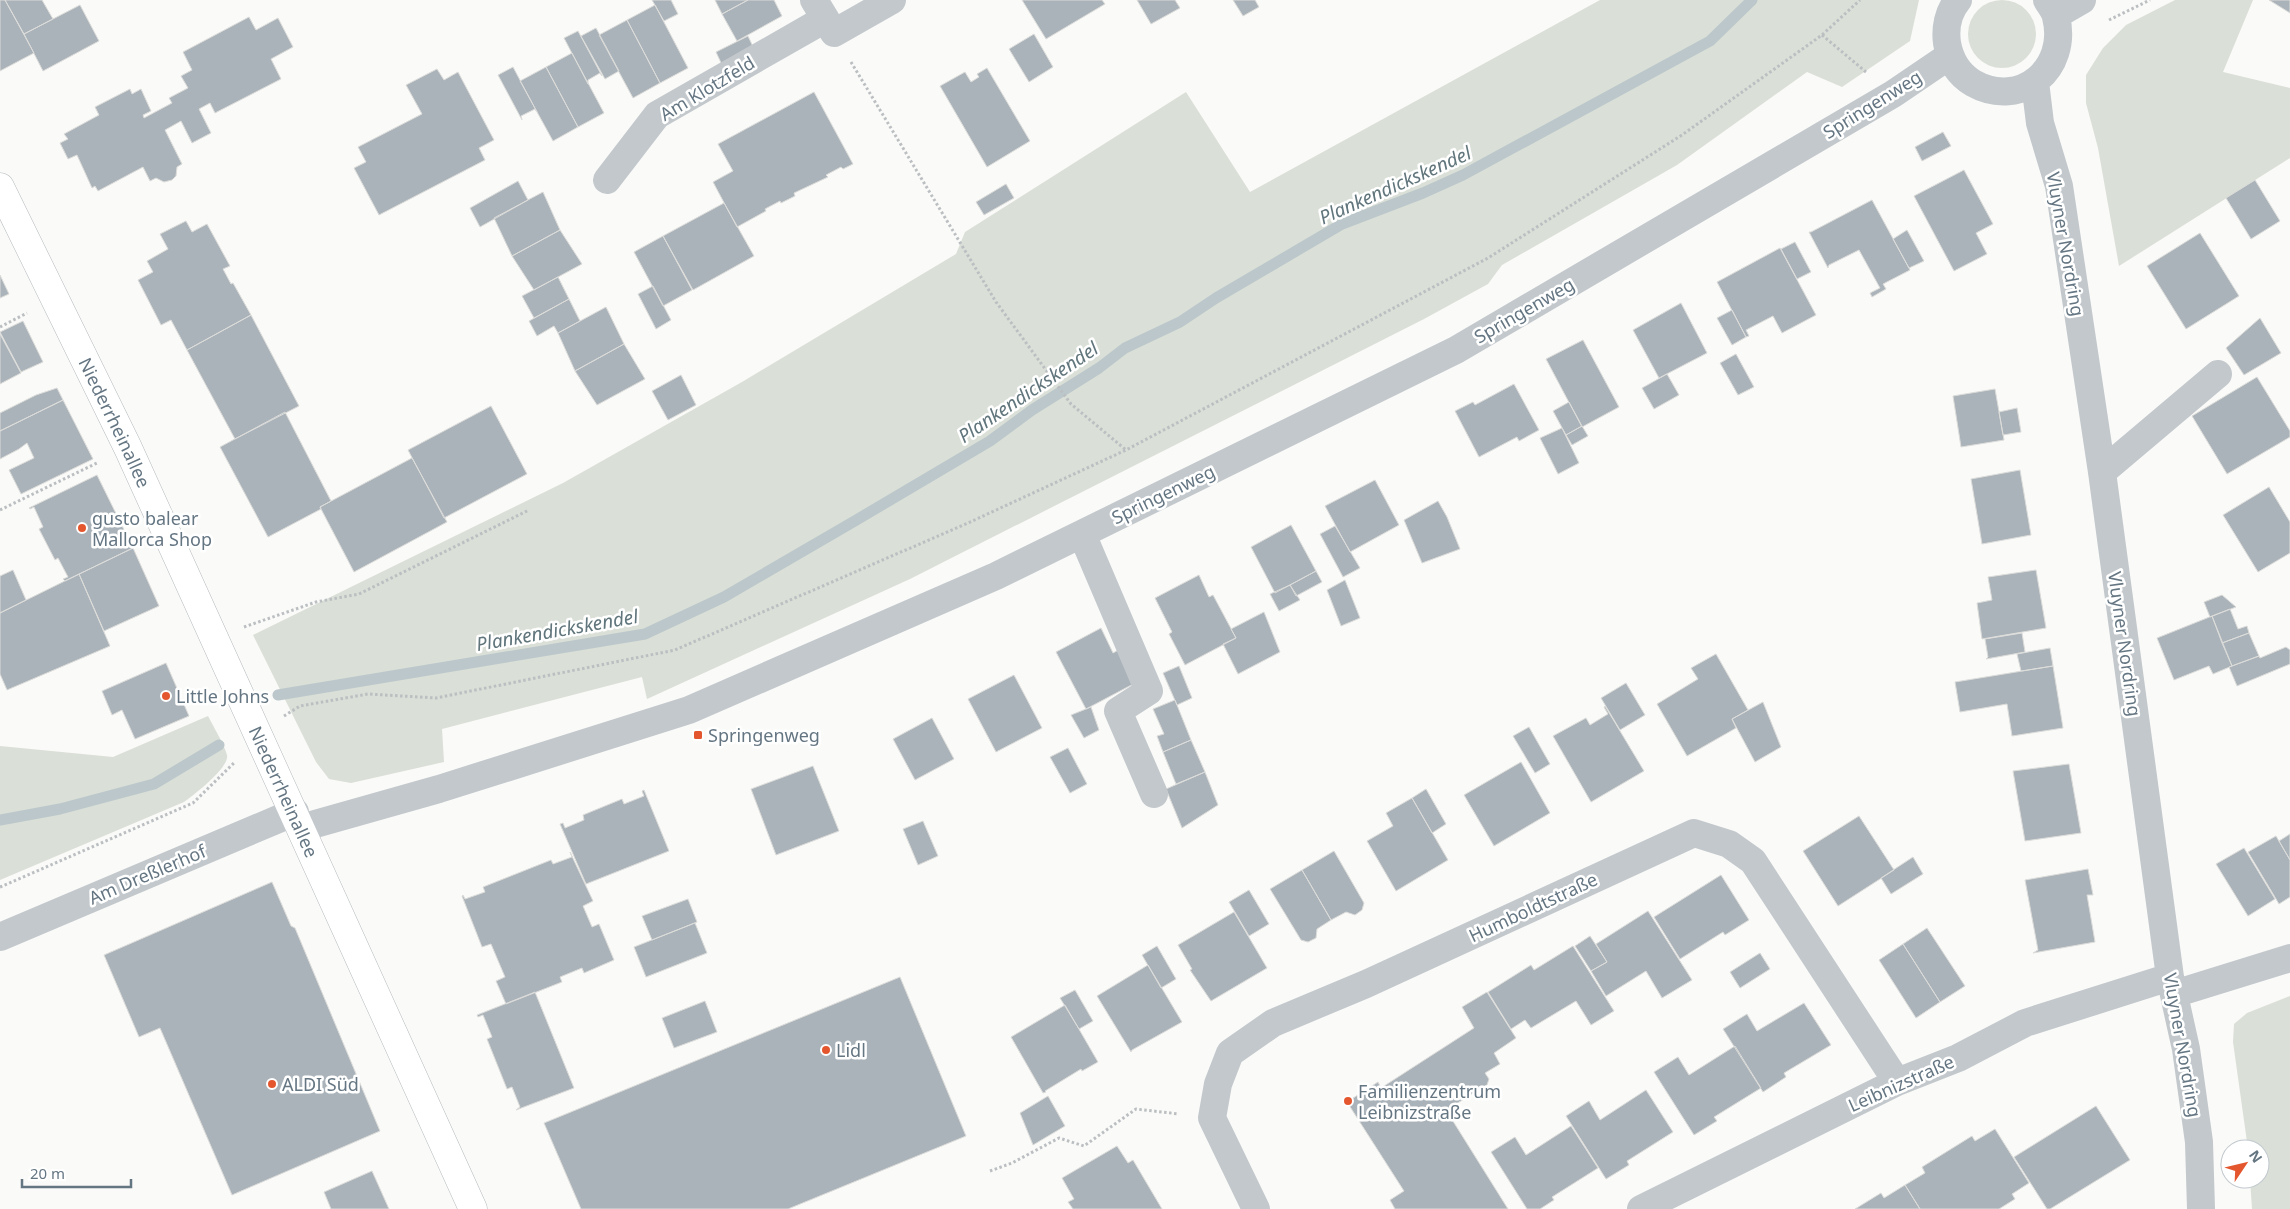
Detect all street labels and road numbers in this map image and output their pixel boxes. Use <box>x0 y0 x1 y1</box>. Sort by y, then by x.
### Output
street label: Am Klotzfeld <box>655 50 759 126</box>
street label: Springenweg <box>1818 64 1926 144</box>
street label: Vluyner Nordring <box>2041 170 2091 318</box>
street label: Springenweg <box>1470 272 1578 348</box>
street label: Niederrheinallee <box>73 353 156 491</box>
street label: Springenweg <box>1107 459 1219 529</box>
street label: Vluyner Nordring <box>2103 570 2147 718</box>
street label: Niederrheinallee <box>244 722 324 861</box>
street label: Am Dreßlerhof <box>85 838 210 910</box>
street label: Humboldtstraße <box>1465 867 1601 947</box>
street label: Vluyner Nordring <box>2158 971 2208 1119</box>
street label: Leibnizstraße <box>1844 1049 1958 1117</box>

